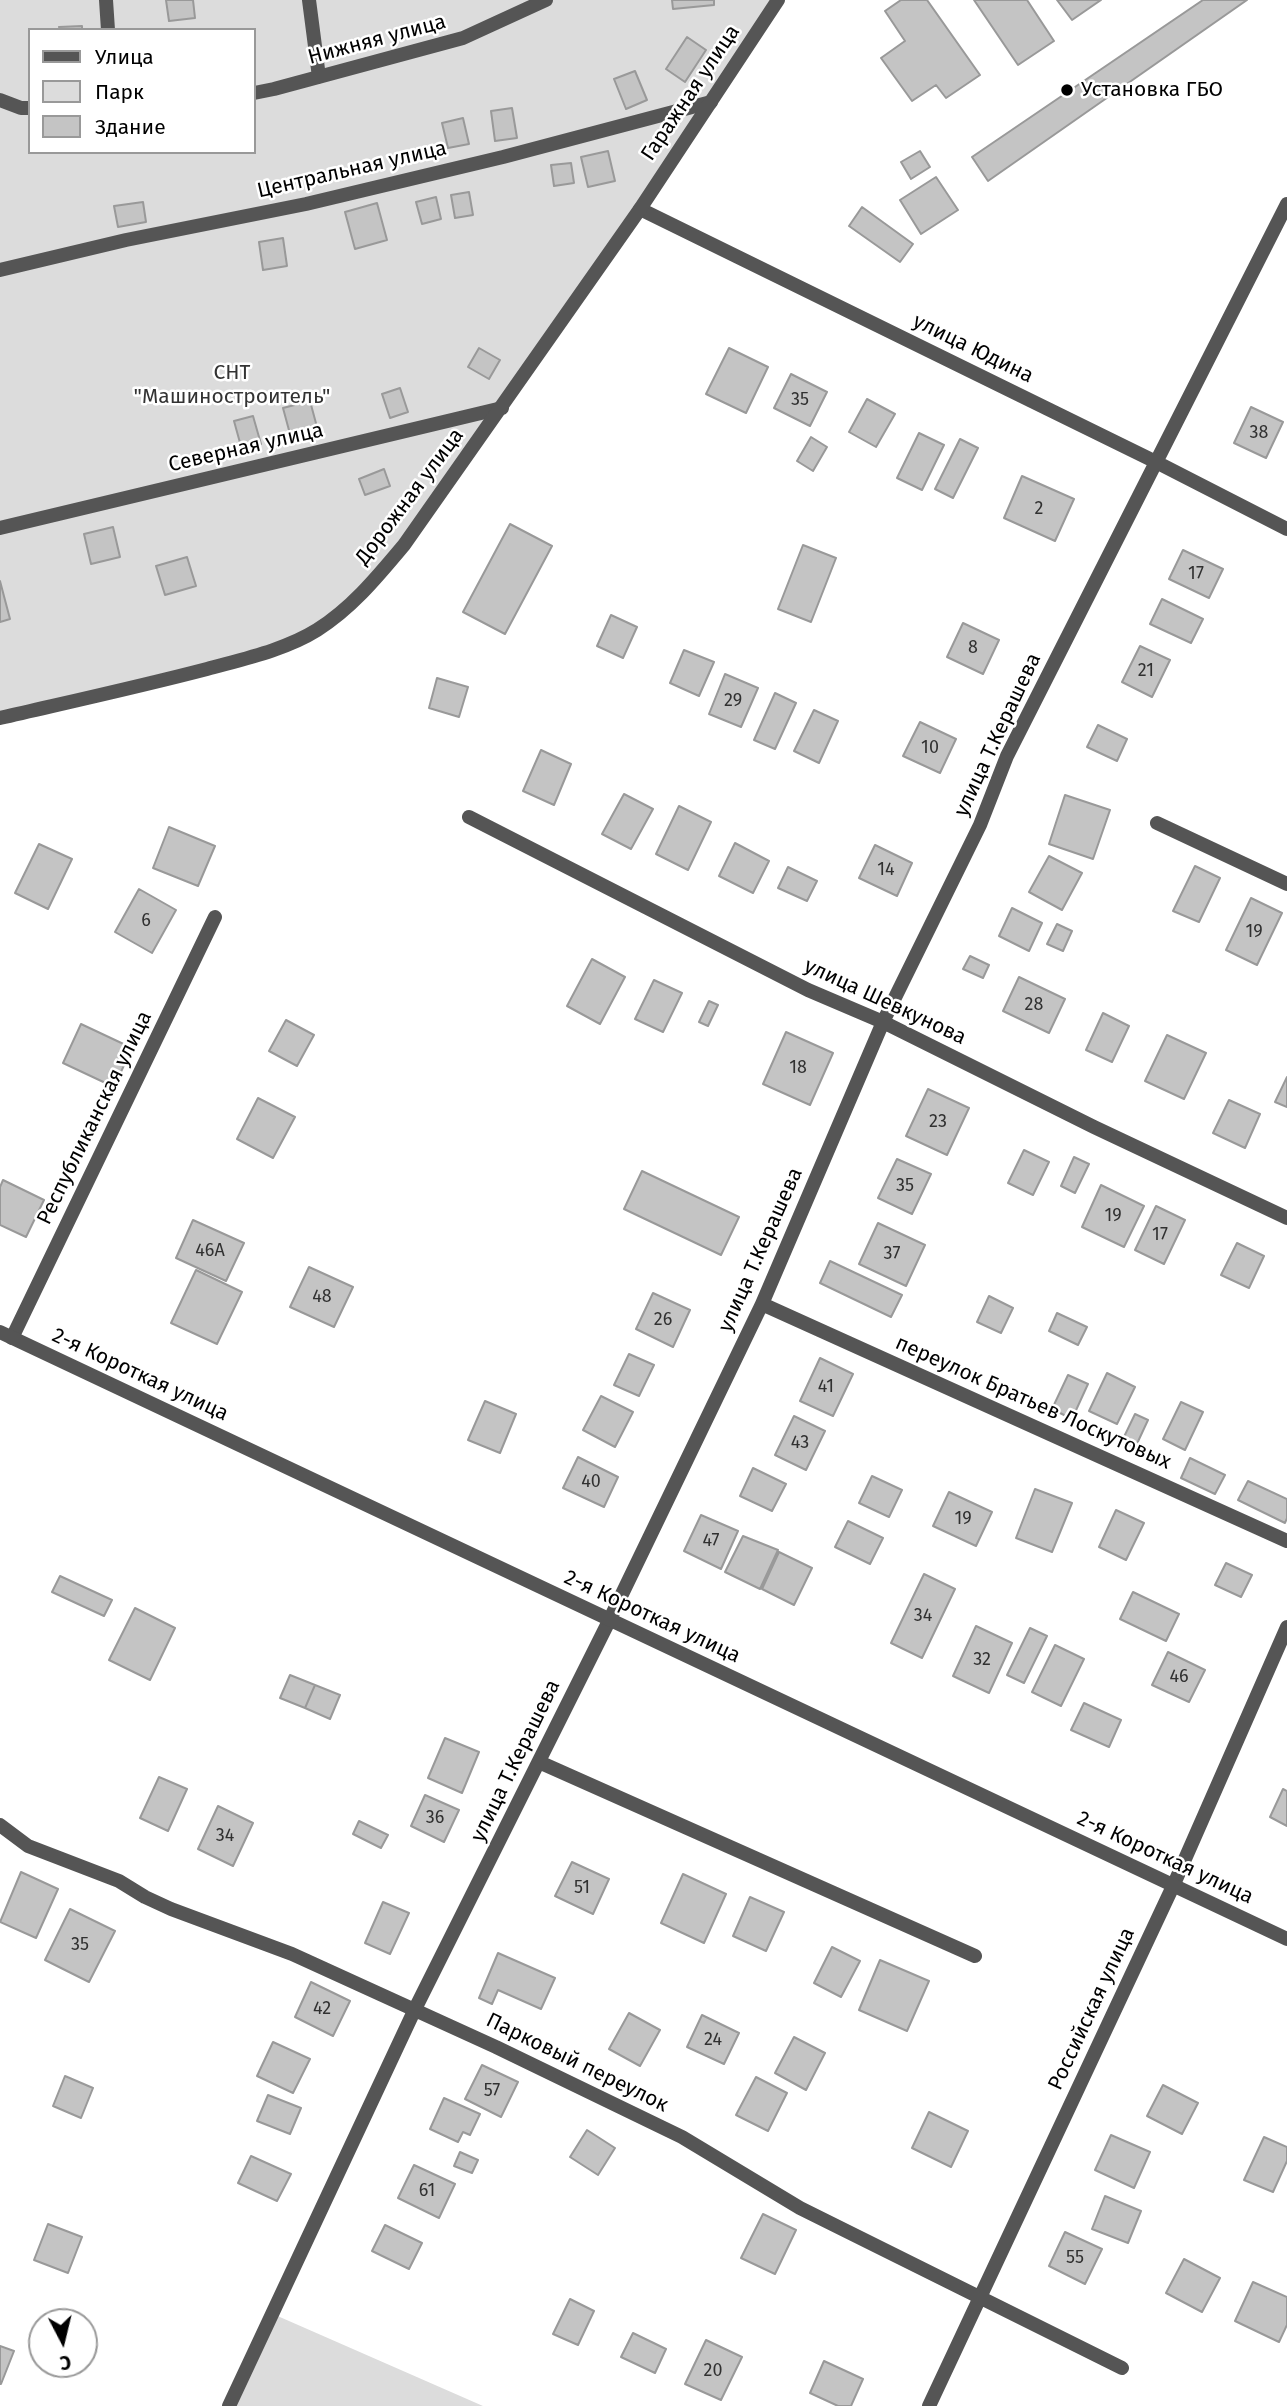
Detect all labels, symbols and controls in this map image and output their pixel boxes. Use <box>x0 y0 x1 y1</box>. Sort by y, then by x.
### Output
street label: Нижняя улица <box>305 9 449 71</box>
street label: Гаражная улица <box>636 20 746 166</box>
legend <box>28 28 256 154</box>
text: Улица <box>95 44 154 70</box>
place label: Установка ГБО <box>1081 77 1223 103</box>
text: Парк <box>95 79 144 105</box>
marker: Установка ГБО <box>1059 82 1075 98</box>
text: Здание <box>95 114 166 140</box>
street label: Центральная улица <box>255 136 449 204</box>
street label: улица Юдина <box>909 309 1037 389</box>
park label: СНТ "Машиностроитель" <box>134 360 330 410</box>
house number: 35 <box>791 389 809 411</box>
street label: Северная улица <box>166 418 326 478</box>
house number: 38 <box>1250 422 1268 444</box>
street label: Дорожная улица <box>351 424 469 570</box>
house number: 2 <box>1035 498 1043 520</box>
house number: 17 <box>1188 563 1204 585</box>
house number: 8 <box>968 637 978 659</box>
street label: улица Т.Керашева <box>949 649 1047 821</box>
house number: 21 <box>1138 660 1154 682</box>
house number: 29 <box>724 690 742 712</box>
house number: 10 <box>921 737 939 759</box>
house number: 14 <box>877 859 895 881</box>
house number: 6 <box>141 910 151 932</box>
house number: 19 <box>1245 921 1263 943</box>
street label: улица Шевкунова <box>800 953 970 1051</box>
house number: 28 <box>1025 994 1043 1016</box>
street label: Республиканская улица <box>32 1007 158 1229</box>
house number: 18 <box>789 1057 807 1079</box>
house number: 23 <box>929 1111 947 1133</box>
street label: улица Т.Керашева <box>713 1164 809 1336</box>
house number: 35 <box>896 1175 914 1197</box>
house number: 19 <box>1104 1205 1122 1227</box>
house number: 17 <box>1152 1224 1168 1246</box>
house number: 46А <box>195 1240 225 1262</box>
house number: 37 <box>884 1243 900 1265</box>
house number: 48 <box>312 1286 332 1308</box>
house number: 26 <box>654 1309 672 1331</box>
street label: 2-я Короткая улица <box>48 1323 232 1427</box>
street label: переулок Братьев Лоскутовых <box>891 1331 1175 1475</box>
house number: 41 <box>818 1376 834 1398</box>
house number: 43 <box>791 1432 809 1454</box>
house number: 40 <box>581 1471 601 1493</box>
house number: 19 <box>954 1508 972 1530</box>
house number: 47 <box>702 1530 720 1552</box>
street label: 2-я Короткая улица <box>560 1565 744 1669</box>
house number: 34 <box>914 1605 932 1627</box>
house number: 32 <box>973 1649 991 1671</box>
house number: 46 <box>1169 1666 1189 1688</box>
street label: улица Т.Керашева <box>466 1676 566 1846</box>
street label: 2-я Короткая улица <box>1073 1806 1257 1910</box>
house number: 36 <box>426 1807 444 1829</box>
house number: 34 <box>216 1825 234 1847</box>
house number: 51 <box>574 1877 590 1899</box>
street label: Российская улица <box>1043 1924 1141 2094</box>
house number: 35 <box>71 1934 89 1956</box>
house number: 42 <box>313 1998 331 2020</box>
street label: Парковый переулок <box>482 2008 672 2118</box>
house number: 24 <box>704 2029 722 2051</box>
house number: 57 <box>484 2080 500 2102</box>
house number: 61 <box>419 2180 435 2202</box>
house number: 55 <box>1066 2247 1084 2269</box>
north arrow <box>28 2308 98 2378</box>
text: С <box>59 2350 72 2374</box>
house number: 20 <box>704 2360 722 2382</box>

